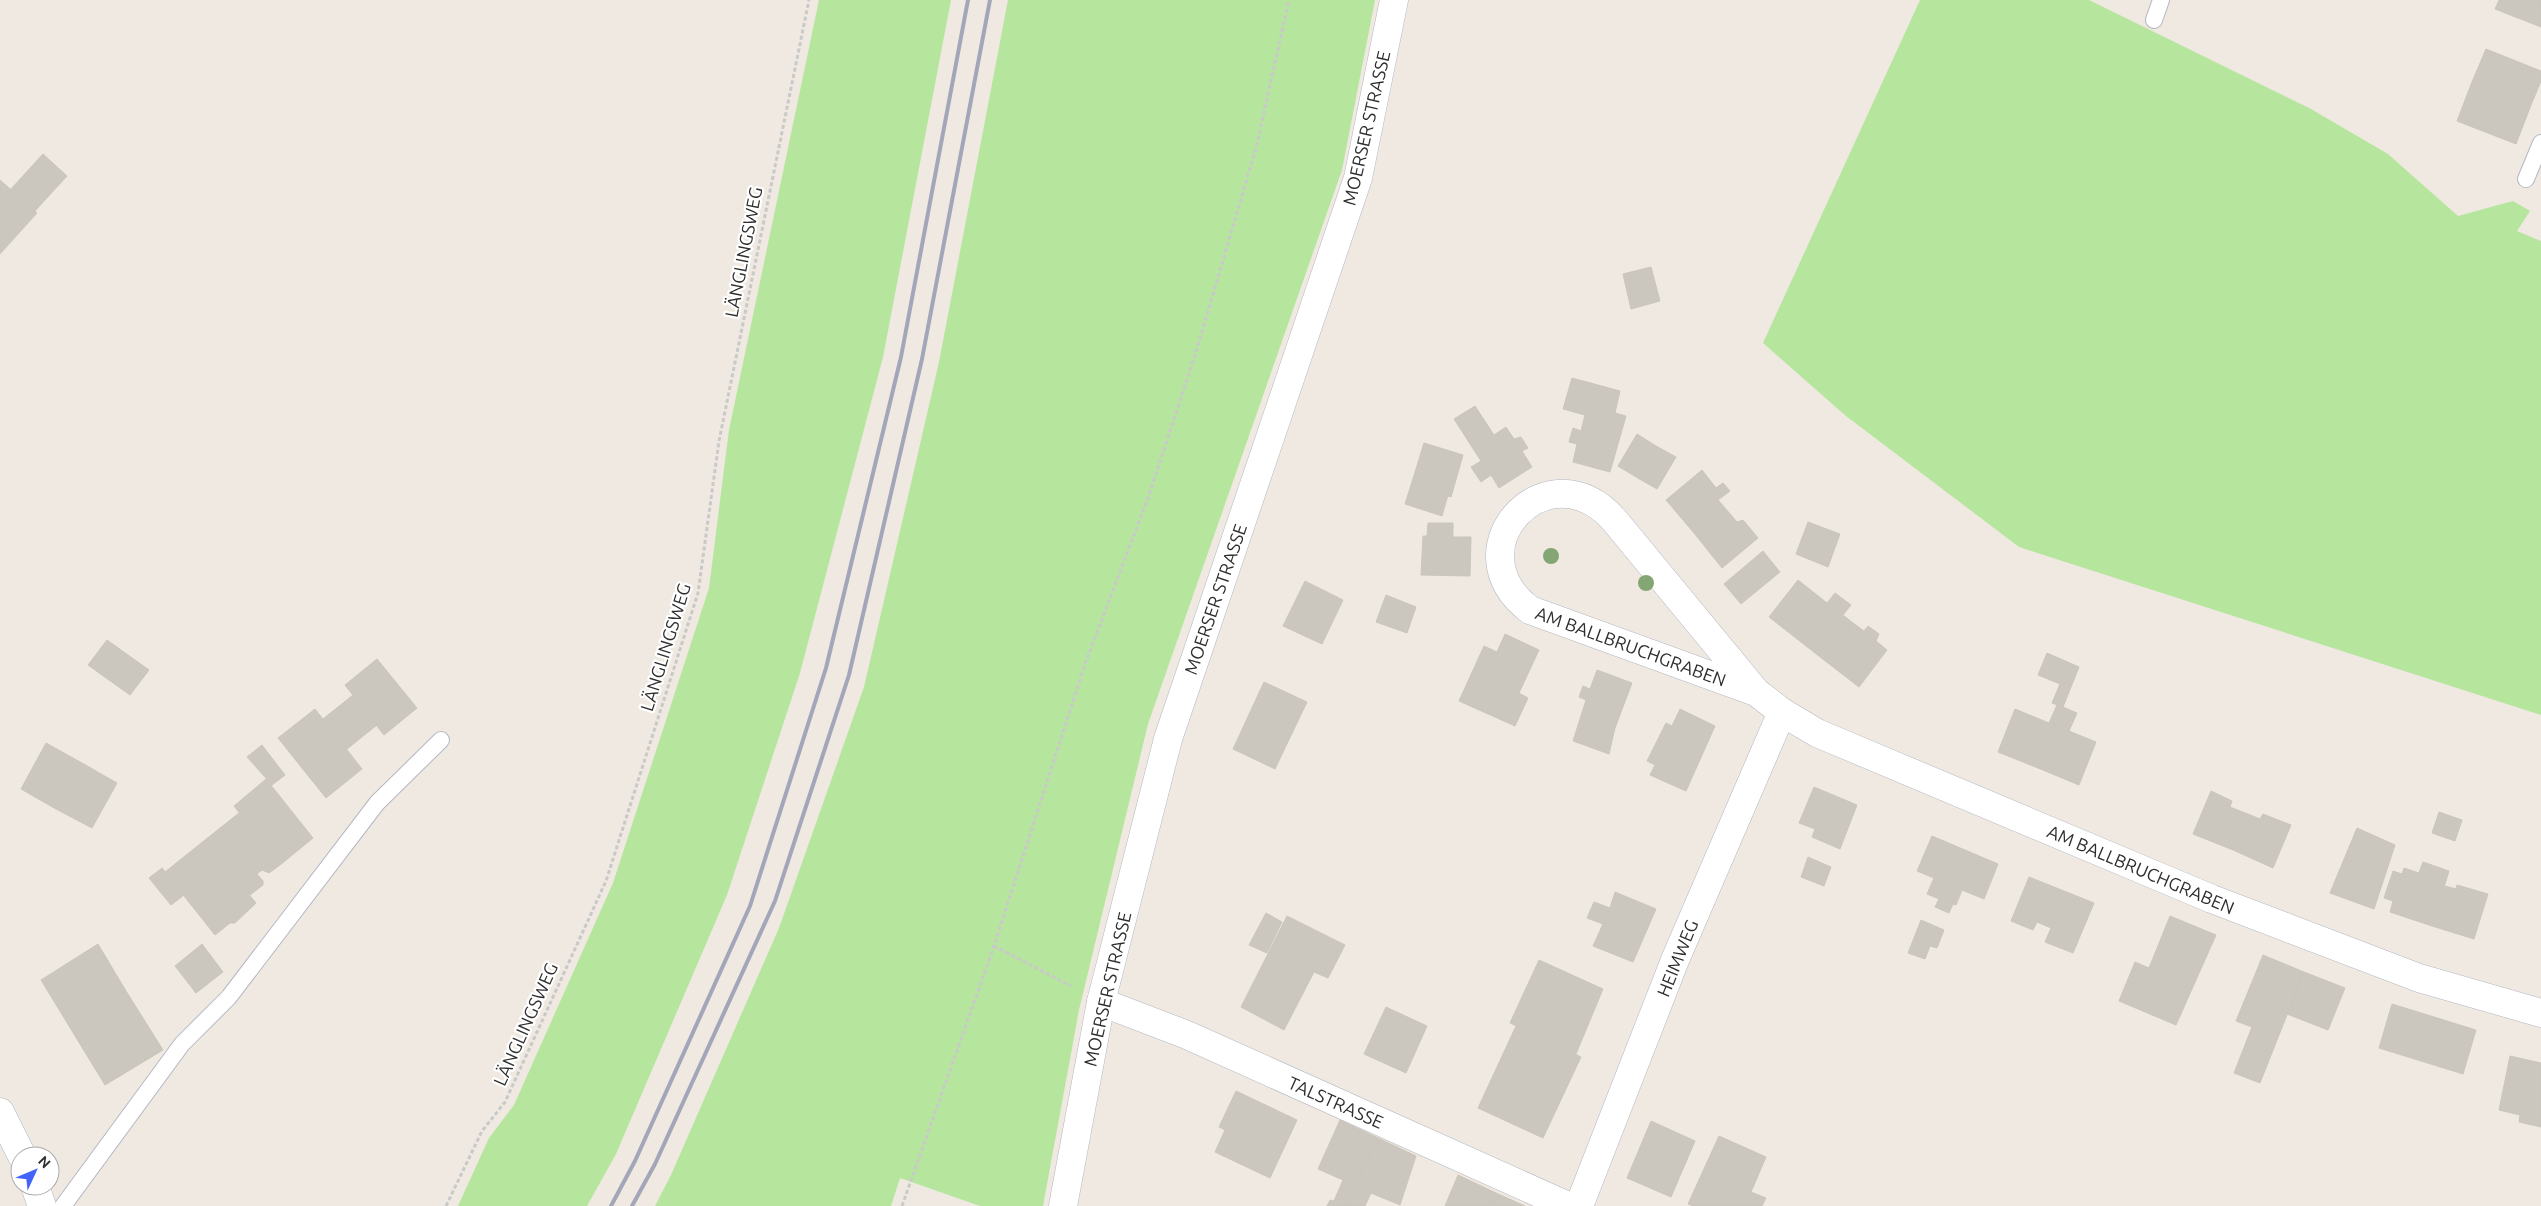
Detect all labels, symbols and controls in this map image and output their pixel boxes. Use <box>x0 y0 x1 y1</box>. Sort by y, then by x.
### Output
street label: MOERSER STRASSE <box>1338 49 1394 207</box>
street label: LÄNGLINGSWEG <box>721 185 765 319</box>
street label: MOERSER STRASSE <box>1180 521 1250 677</box>
street label: LÄNGLINGSWEG <box>636 581 694 713</box>
street label: AM BALLBRUCHGRABEN <box>1533 602 1729 690</box>
street label: AM BALLBRUCHGRABEN <box>2045 820 2237 918</box>
street label: MOERSER STRASSE <box>1079 910 1135 1068</box>
street label: HEIMWEG <box>1653 917 1701 999</box>
street label: LÄNGLINGSWEG <box>489 959 561 1089</box>
street label: TALSTRASSE <box>1285 1072 1387 1132</box>
north arrow <box>10 1146 60 1196</box>
text: N <box>35 1153 54 1171</box>

